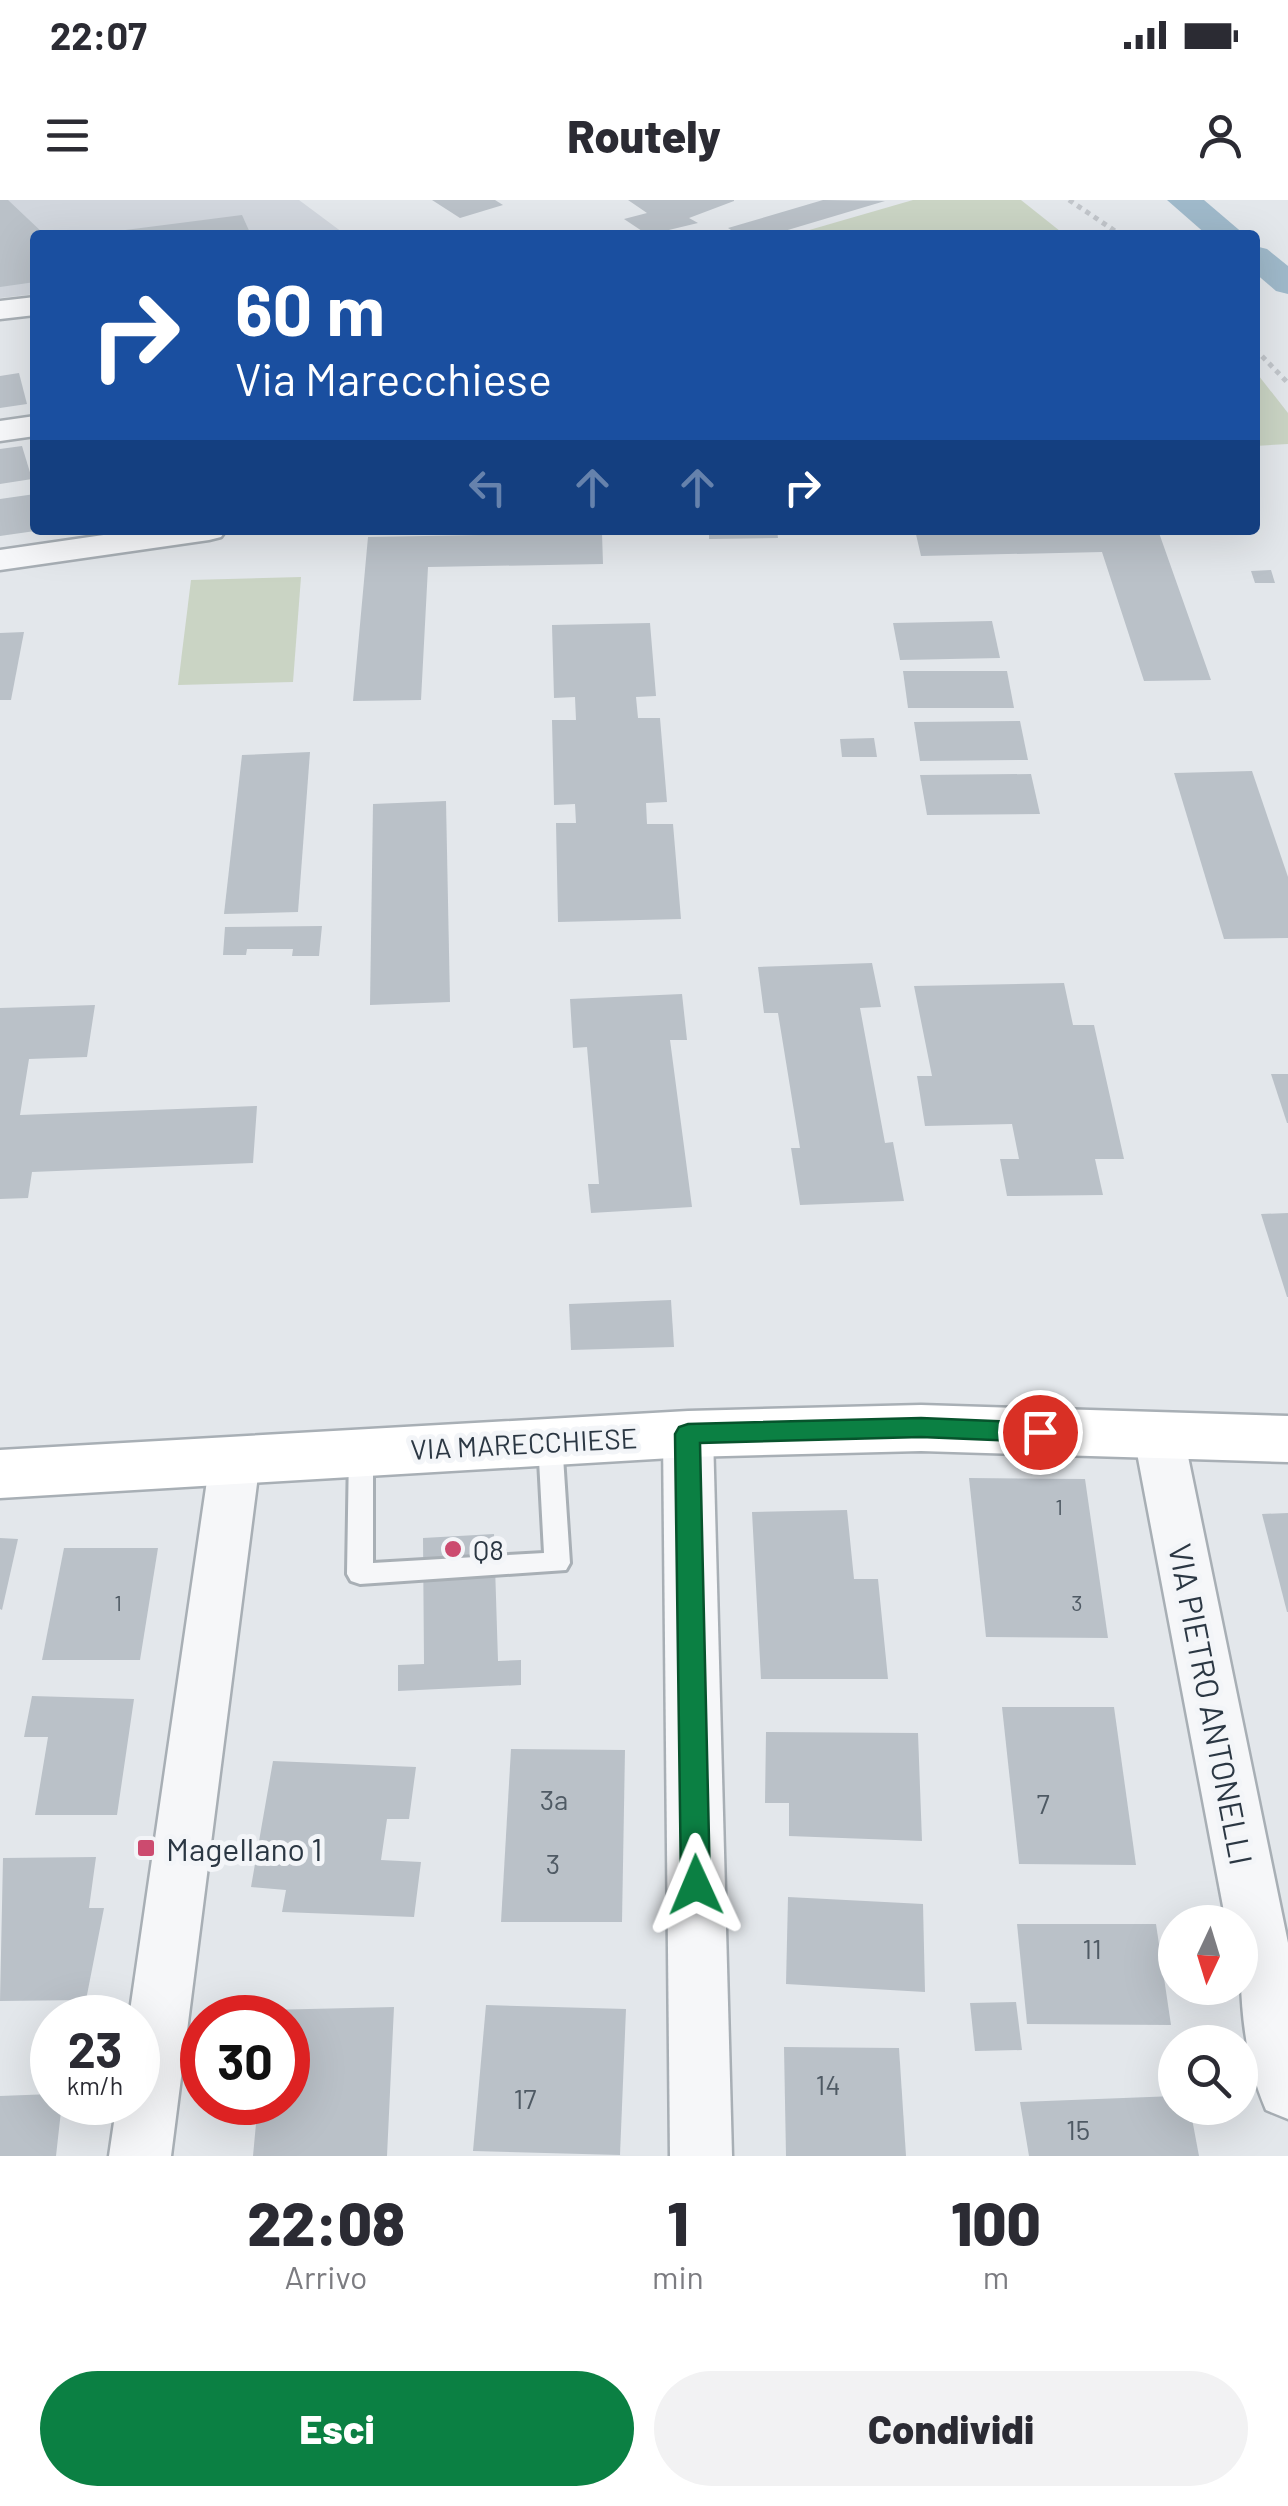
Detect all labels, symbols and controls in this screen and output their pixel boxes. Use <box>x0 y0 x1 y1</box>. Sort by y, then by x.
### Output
text: 22:07 <box>50 12 147 58</box>
icon: menu <box>40 108 95 163</box>
text: Routely <box>567 108 721 162</box>
icon: person <box>1193 108 1248 163</box>
text: 60 m <box>235 266 385 350</box>
icon: right <box>70 270 200 400</box>
text: Via Marecchiese <box>235 351 552 405</box>
icon: left <box>460 460 515 515</box>
icon: ahead <box>565 460 620 515</box>
icon: ahead <box>670 460 725 515</box>
icon: right <box>775 460 830 515</box>
pin <box>998 1390 1083 1475</box>
icon: arrive <box>1013 1405 1068 1460</box>
street label: VIA MARECCHIESE <box>410 1420 638 1466</box>
house number: 1 <box>1055 1493 1063 1519</box>
place label: Q8 <box>473 1532 504 1566</box>
marker: Q8 <box>442 1538 464 1560</box>
street label: VIA PIETRO ANTONELLI <box>1162 1540 1262 1868</box>
house number: 1 <box>114 1589 122 1615</box>
house number: 3 <box>1071 1589 1083 1615</box>
house number: 3a <box>540 1782 568 1816</box>
house number: 7 <box>1036 1786 1050 1820</box>
place label: Magellano 1 <box>166 1829 323 1867</box>
position arrow <box>644 1833 748 1937</box>
marker: Magellano 1 <box>135 1837 157 1859</box>
house number: 3 <box>546 1846 560 1880</box>
north arrow <box>1158 1905 1258 2005</box>
map controls <box>1158 1905 1258 2125</box>
house number: 11 <box>1082 1931 1102 1965</box>
speed limit sign: 30 <box>180 1995 310 2125</box>
text: 23 <box>68 2018 122 2078</box>
button: search <box>1158 2025 1258 2125</box>
house number: 14 <box>815 2067 841 2101</box>
text: km/h <box>67 2070 123 2100</box>
house number: 17 <box>513 2081 537 2115</box>
house number: 15 <box>1066 2112 1090 2146</box>
text: 22:08 <box>247 2186 405 2258</box>
text: 1 <box>667 2186 689 2258</box>
text: 100 <box>951 2186 1041 2258</box>
text: Arrivo <box>285 2257 367 2295</box>
text: min <box>652 2257 704 2295</box>
text: m <box>983 2257 1009 2295</box>
button: Esci <box>40 2371 634 2486</box>
button: Condividi <box>654 2371 1248 2486</box>

